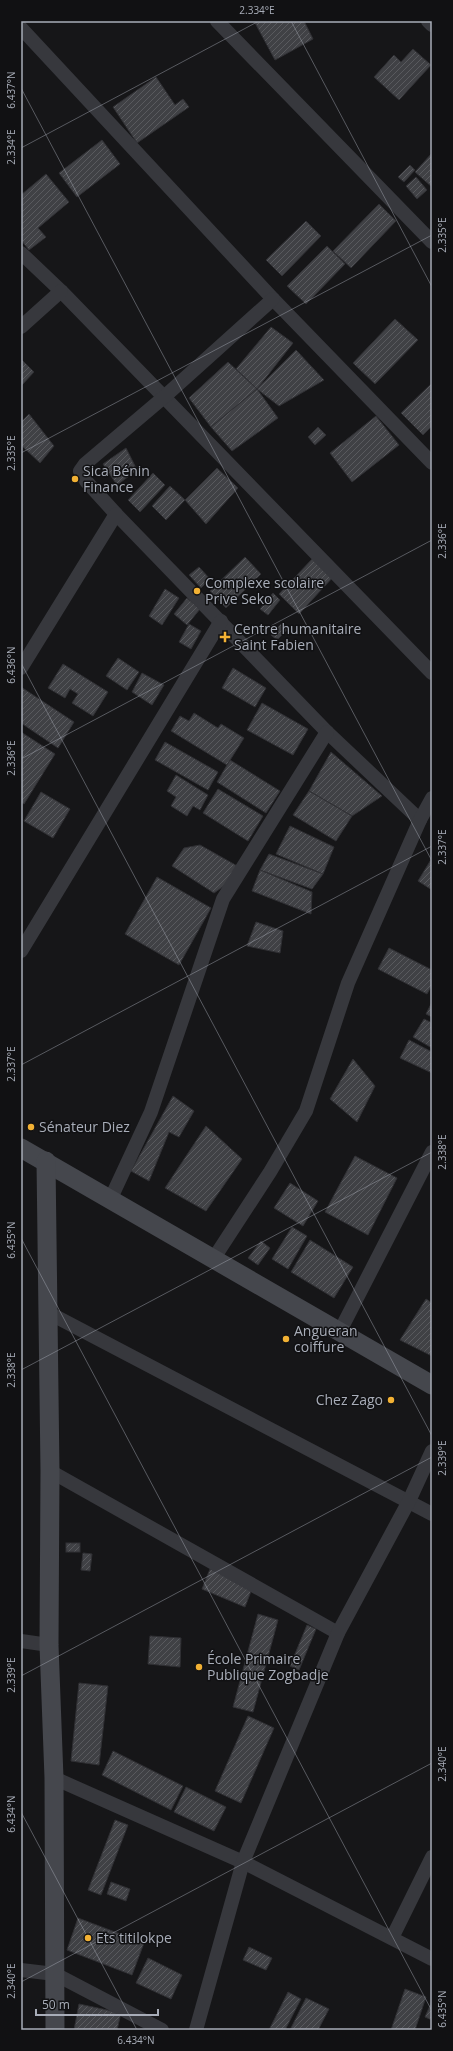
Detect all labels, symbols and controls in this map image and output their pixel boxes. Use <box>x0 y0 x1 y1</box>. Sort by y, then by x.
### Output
text: 2.334°E <box>239 3 275 17</box>
text: 6.437°N <box>4 71 18 109</box>
text: 2.334°E <box>4 129 18 165</box>
text: 2.335°E <box>435 217 449 253</box>
text: 2.335°E <box>4 435 18 471</box>
place label: Sica Bénin Finance <box>83 461 150 496</box>
marker: Sica Bénin Finance <box>70 474 80 484</box>
text: 2.336°E <box>435 523 449 559</box>
place label: Complexe scolaire Prive Seko <box>205 573 324 608</box>
marker: Complexe scolaire Prive Seko <box>192 586 202 596</box>
place label: Centre humanitaire Saint Fabien <box>234 619 362 654</box>
marker: Centre humanitaire Saint Fabien <box>219 631 231 643</box>
text: 6.436°N <box>4 646 18 684</box>
text: 2.336°E <box>4 740 18 776</box>
text: 2.337°E <box>435 829 449 865</box>
text: 2.337°E <box>4 1046 18 1082</box>
place label: Sénateur Diez <box>39 1117 130 1136</box>
marker: Sénateur Diez <box>26 1122 36 1132</box>
text: 2.338°E <box>435 1134 449 1170</box>
text: 6.435°N <box>4 1221 18 1259</box>
place label: Angueran coiffure <box>294 1321 358 1356</box>
marker: Angueran coiffure <box>281 1334 291 1344</box>
text: 2.338°E <box>4 1352 18 1388</box>
place label: Chez Zago <box>316 1390 383 1409</box>
marker: Chez Zago <box>386 1395 396 1405</box>
text: 2.339°E <box>435 1440 449 1476</box>
place label: École Primaire Publique Zogbadje <box>207 1649 329 1684</box>
text: 2.339°E <box>4 1657 18 1693</box>
marker: École Primaire Publique Zogbadje <box>194 1662 204 1672</box>
text: 2.340°E <box>435 1746 449 1782</box>
text: 6.434°N <box>4 1795 18 1833</box>
place label: Ets titilokpe <box>96 1928 172 1947</box>
marker: Ets titilokpe <box>83 1933 93 1943</box>
text: 2.340°E <box>4 1963 18 1999</box>
text: 6.435°N <box>435 1990 449 2028</box>
scale bar <box>36 1991 158 2017</box>
text: 50 m <box>42 1996 70 2013</box>
text: 6.434°N <box>117 2033 155 2047</box>

